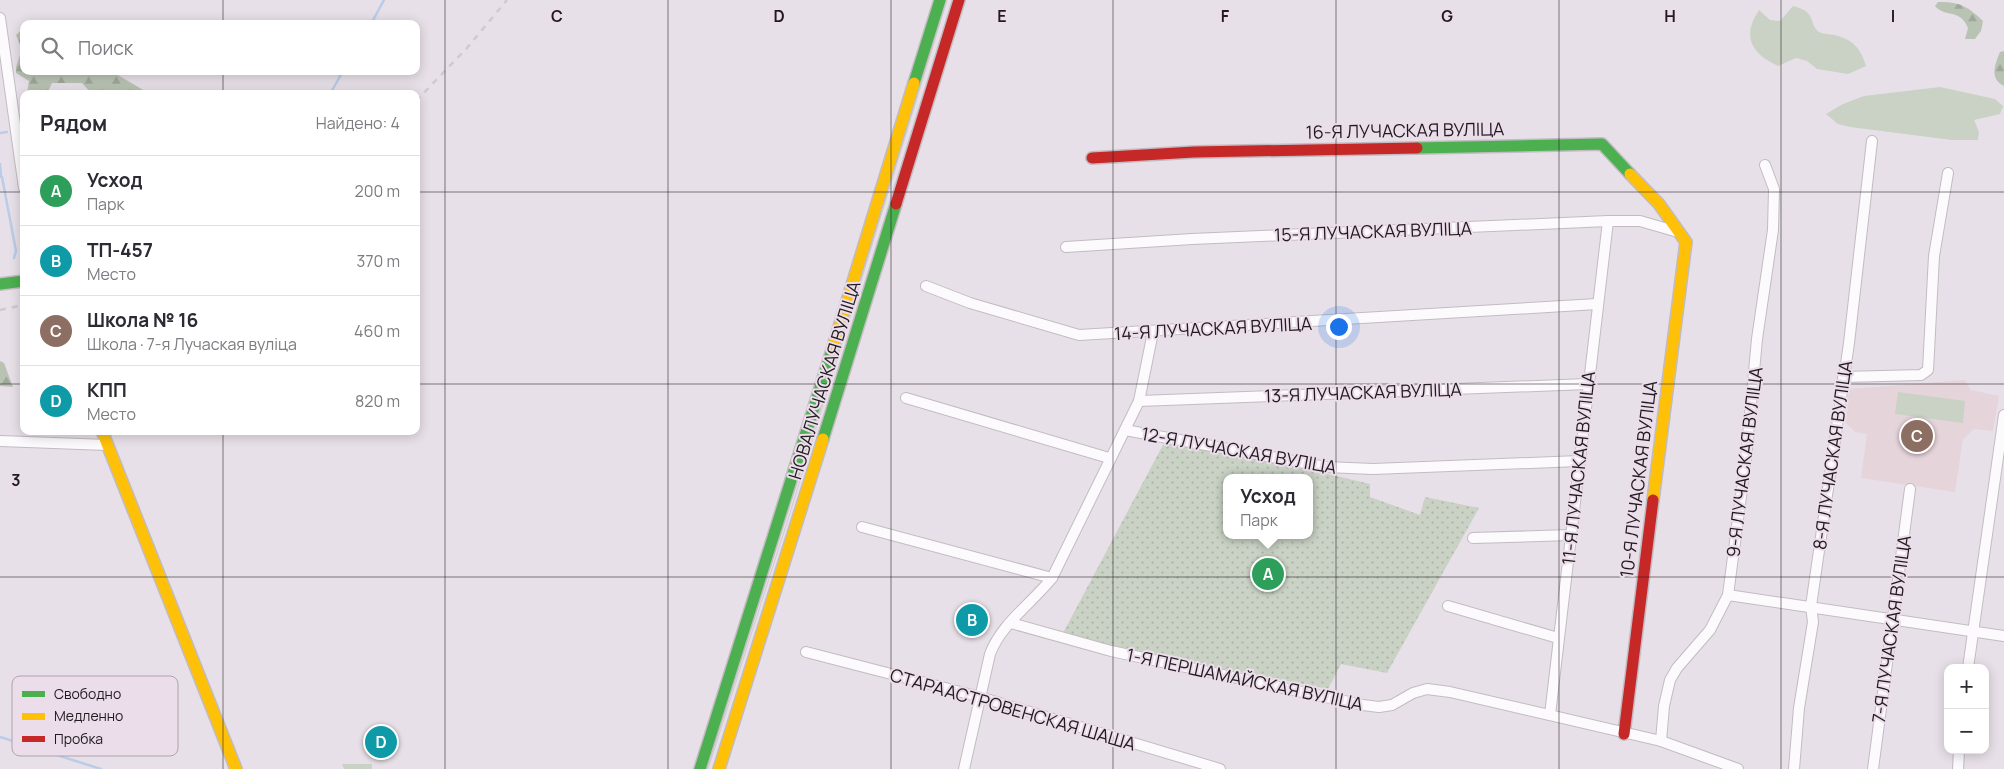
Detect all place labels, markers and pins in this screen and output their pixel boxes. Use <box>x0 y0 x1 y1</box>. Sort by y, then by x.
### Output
pin: C <box>1901 417 1933 455</box>
pin: A <box>1252 555 1284 593</box>
pin: B <box>956 601 988 639</box>
pin: D <box>365 723 397 761</box>

